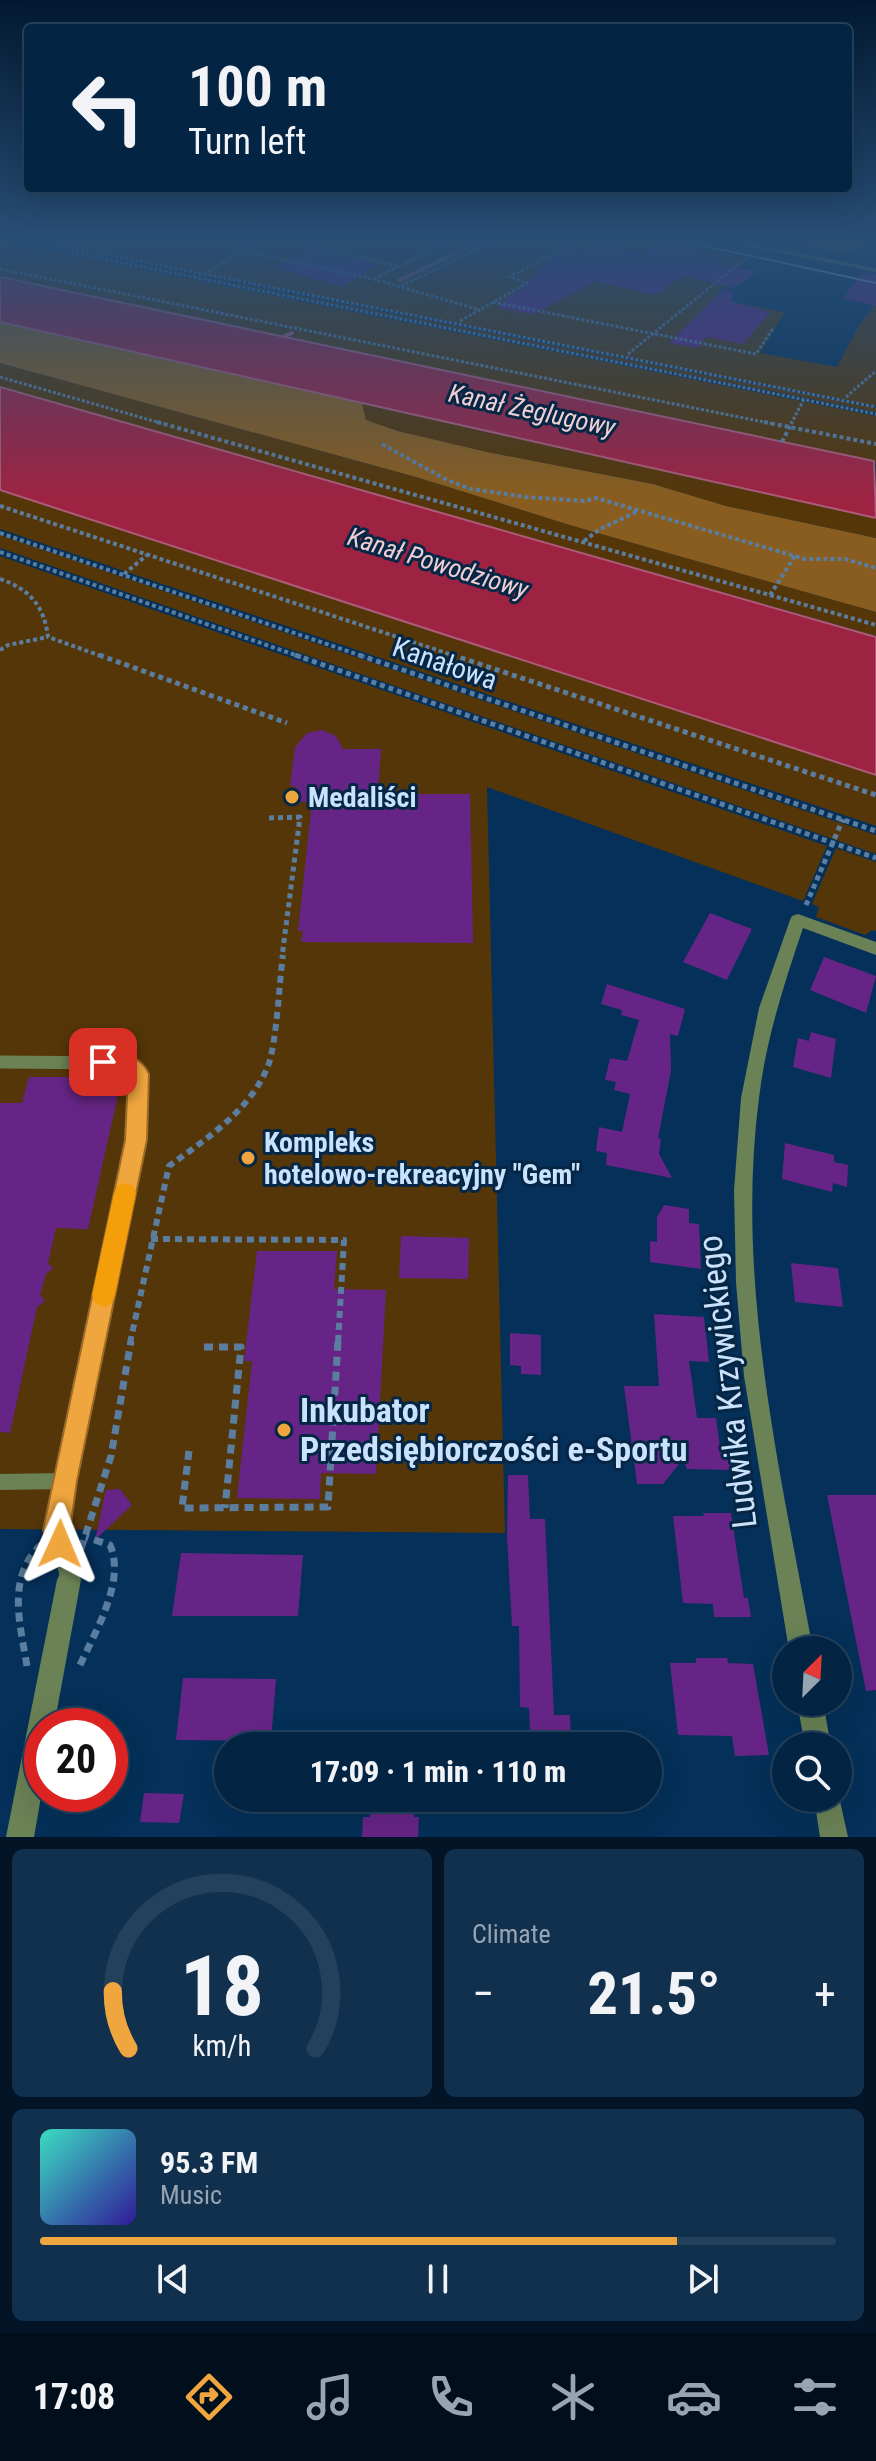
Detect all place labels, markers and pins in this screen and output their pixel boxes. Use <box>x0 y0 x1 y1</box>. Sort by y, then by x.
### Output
place label: Medaliści <box>308 781 416 814</box>
marker: Medaliści <box>283 788 301 806</box>
pin <box>69 1028 137 1096</box>
place label: Kompleks hotelowo-rekreacyjny "Gem" <box>264 1126 580 1191</box>
marker: Kompleks hotelowo-rekreacyjny "Gem" <box>239 1149 257 1167</box>
place label: Inkubator Przedsiębiorczości e-Sportu <box>300 1390 687 1469</box>
marker: Inkubator Przedsiębiorczości e-Sportu <box>275 1421 293 1439</box>

